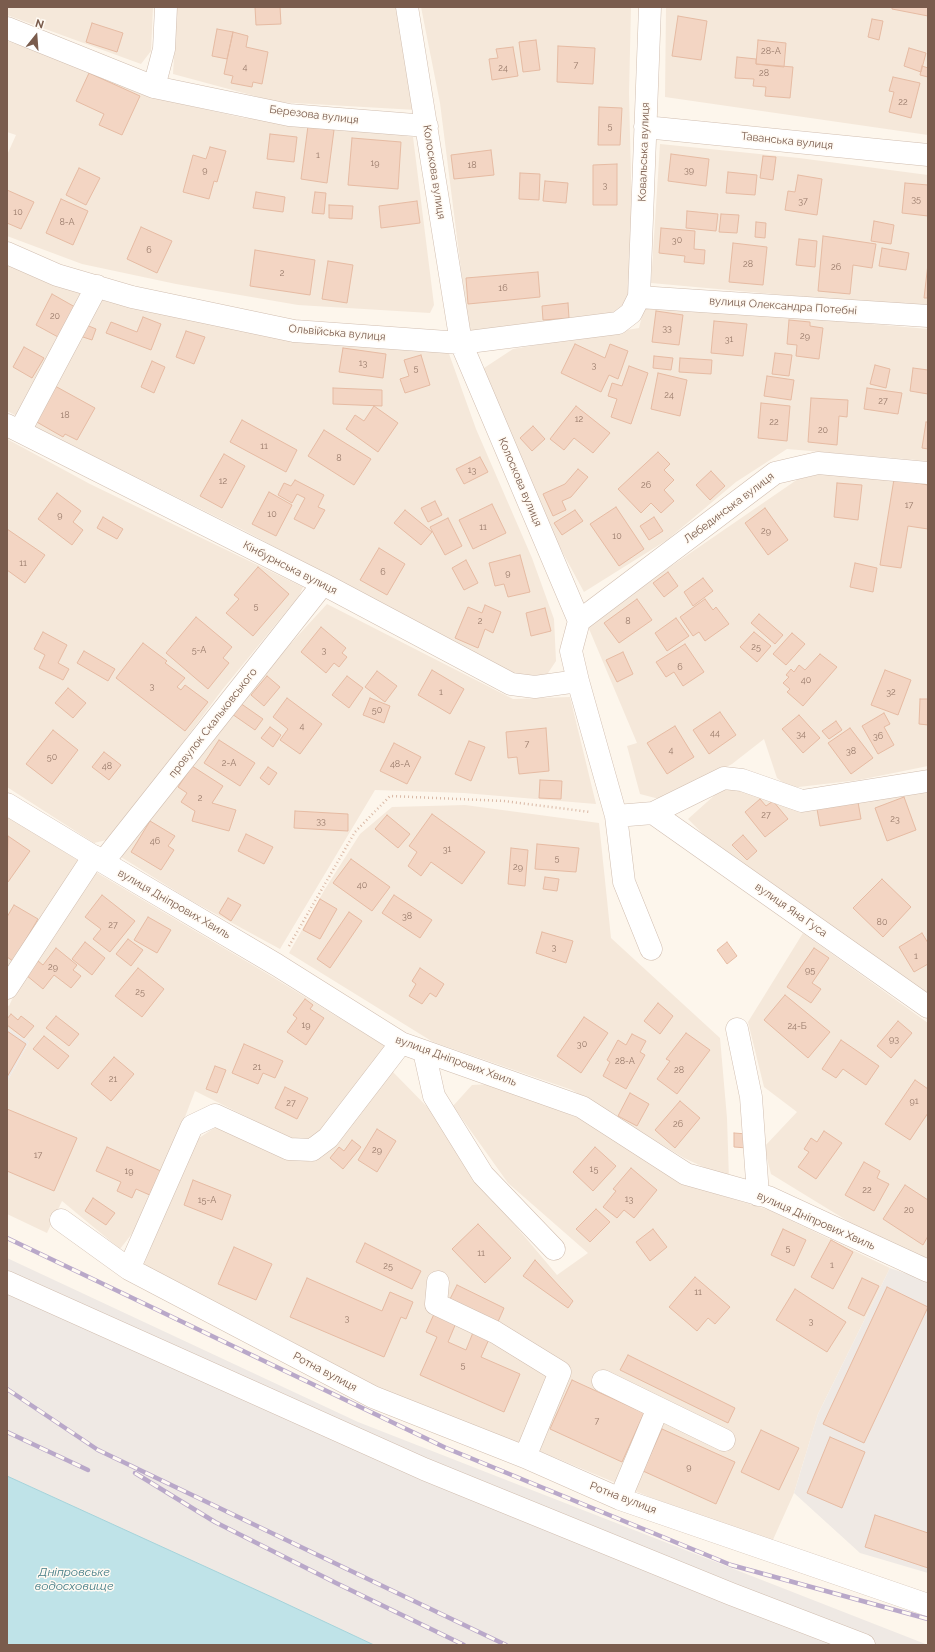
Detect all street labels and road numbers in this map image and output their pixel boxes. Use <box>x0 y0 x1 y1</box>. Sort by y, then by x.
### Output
street label: Ковальська вулиця <box>636 102 652 202</box>
street label: Березова вулиця <box>269 103 359 127</box>
street label: Колоскова вулиця <box>420 124 448 220</box>
street label: Таванська вулиця <box>740 130 834 152</box>
street label: вулиця Олександра Потебні <box>709 294 857 318</box>
street label: Ольвійська вулиця <box>288 322 386 344</box>
street label: Колоскова вулиця <box>495 436 545 528</box>
street label: Лебединська вулиця <box>681 470 777 546</box>
street label: Кінбурнська вулиця <box>241 539 339 597</box>
street label: провулок Скальковського <box>166 665 260 781</box>
street label: вулиця Дніпрових Хвиль <box>115 866 233 942</box>
street label: вулиця Яна Гуса <box>752 880 830 940</box>
street label: вулиця Дніпрових Хвиль <box>394 1033 518 1089</box>
street label: вулиця Дніпрових Хвиль <box>755 1189 877 1253</box>
street label: Ротна вулиця <box>291 1350 359 1394</box>
street label: Ротна вулиця <box>588 1479 658 1517</box>

